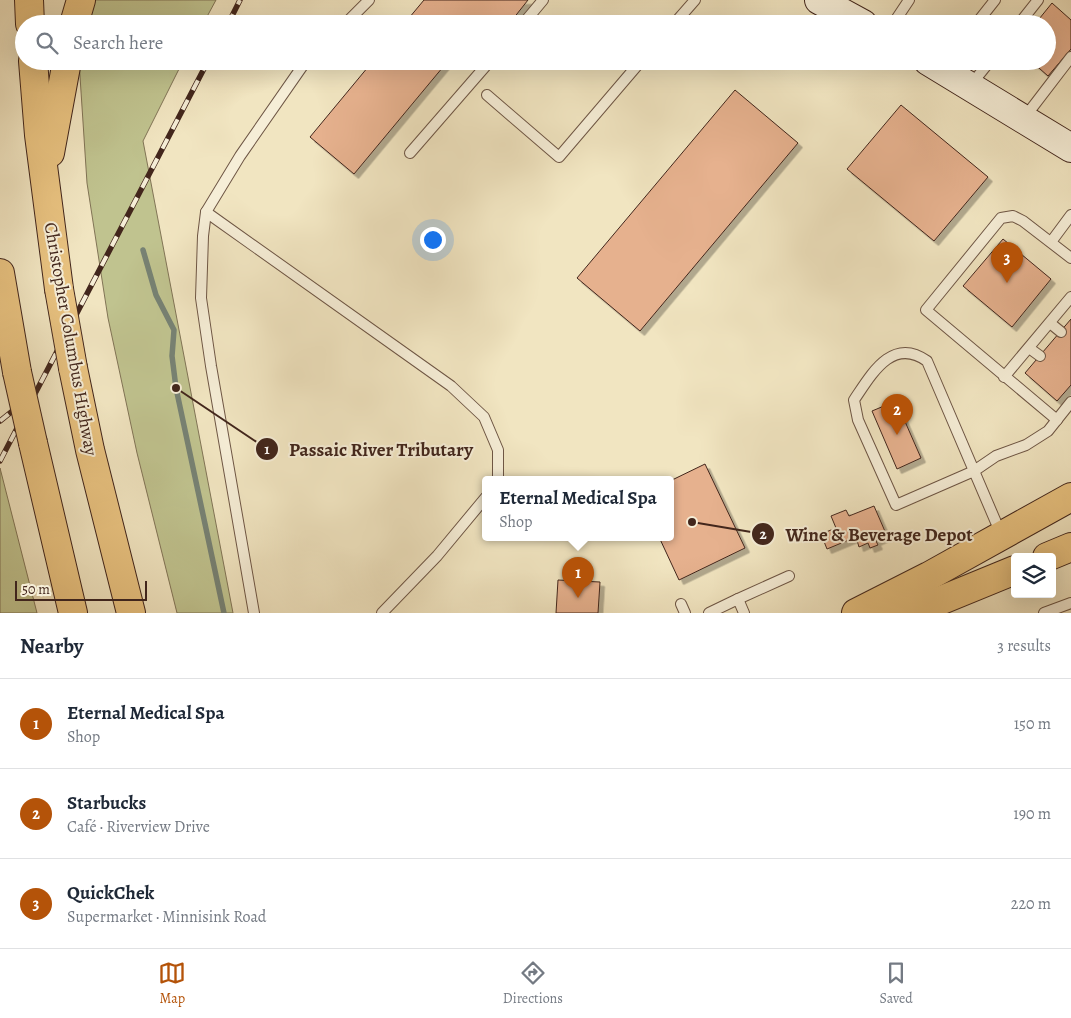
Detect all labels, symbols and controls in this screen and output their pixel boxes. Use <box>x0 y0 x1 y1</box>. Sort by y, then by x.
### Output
search box <box>15 15 1056 70</box>
icon: search <box>33 29 61 57</box>
text: Search here <box>73 30 163 56</box>
street label: Christopher Columbus Highway <box>39 220 104 458</box>
your location <box>420 227 446 253</box>
pin: 3 <box>991 242 1023 283</box>
pin: 2 <box>881 394 913 435</box>
callout: Passaic River Tributary <box>254 432 483 466</box>
text: Passaic River Tributary <box>289 437 474 463</box>
text: 1 <box>264 439 270 459</box>
popup <box>482 476 674 541</box>
text: Eternal Medical Spa <box>499 485 657 511</box>
text: Shop <box>499 511 532 533</box>
callout: Wine & Beverage Depot <box>750 517 982 551</box>
text: Wine & Beverage Depot <box>784 522 973 548</box>
text: 2 <box>759 524 767 544</box>
map controls <box>1011 553 1056 598</box>
button: layers <box>1011 553 1056 598</box>
pin: 1 <box>562 557 594 598</box>
scale bar <box>15 578 148 601</box>
text: 50 m <box>22 580 50 599</box>
text: Nearby <box>20 632 83 660</box>
text: 3 results <box>997 635 1051 657</box>
text: Eternal Medical Spa <box>67 700 225 726</box>
text: 1 <box>33 713 39 735</box>
text: 150 m <box>1014 713 1051 735</box>
text: Shop <box>67 726 100 748</box>
text: Starbucks <box>67 790 146 816</box>
text: 2 <box>32 803 40 825</box>
text: 190 m <box>1013 803 1051 825</box>
text: Café · Riverview Drive <box>67 816 210 838</box>
text: QuickChek <box>67 880 154 906</box>
text: 3 <box>33 893 39 915</box>
text: 220 m <box>1011 893 1051 915</box>
text: Supermarket · Minnisink Road <box>67 906 266 928</box>
tab: Map <box>158 959 186 1008</box>
tab: Directions <box>503 959 563 1008</box>
tab: Saved <box>880 959 913 1008</box>

